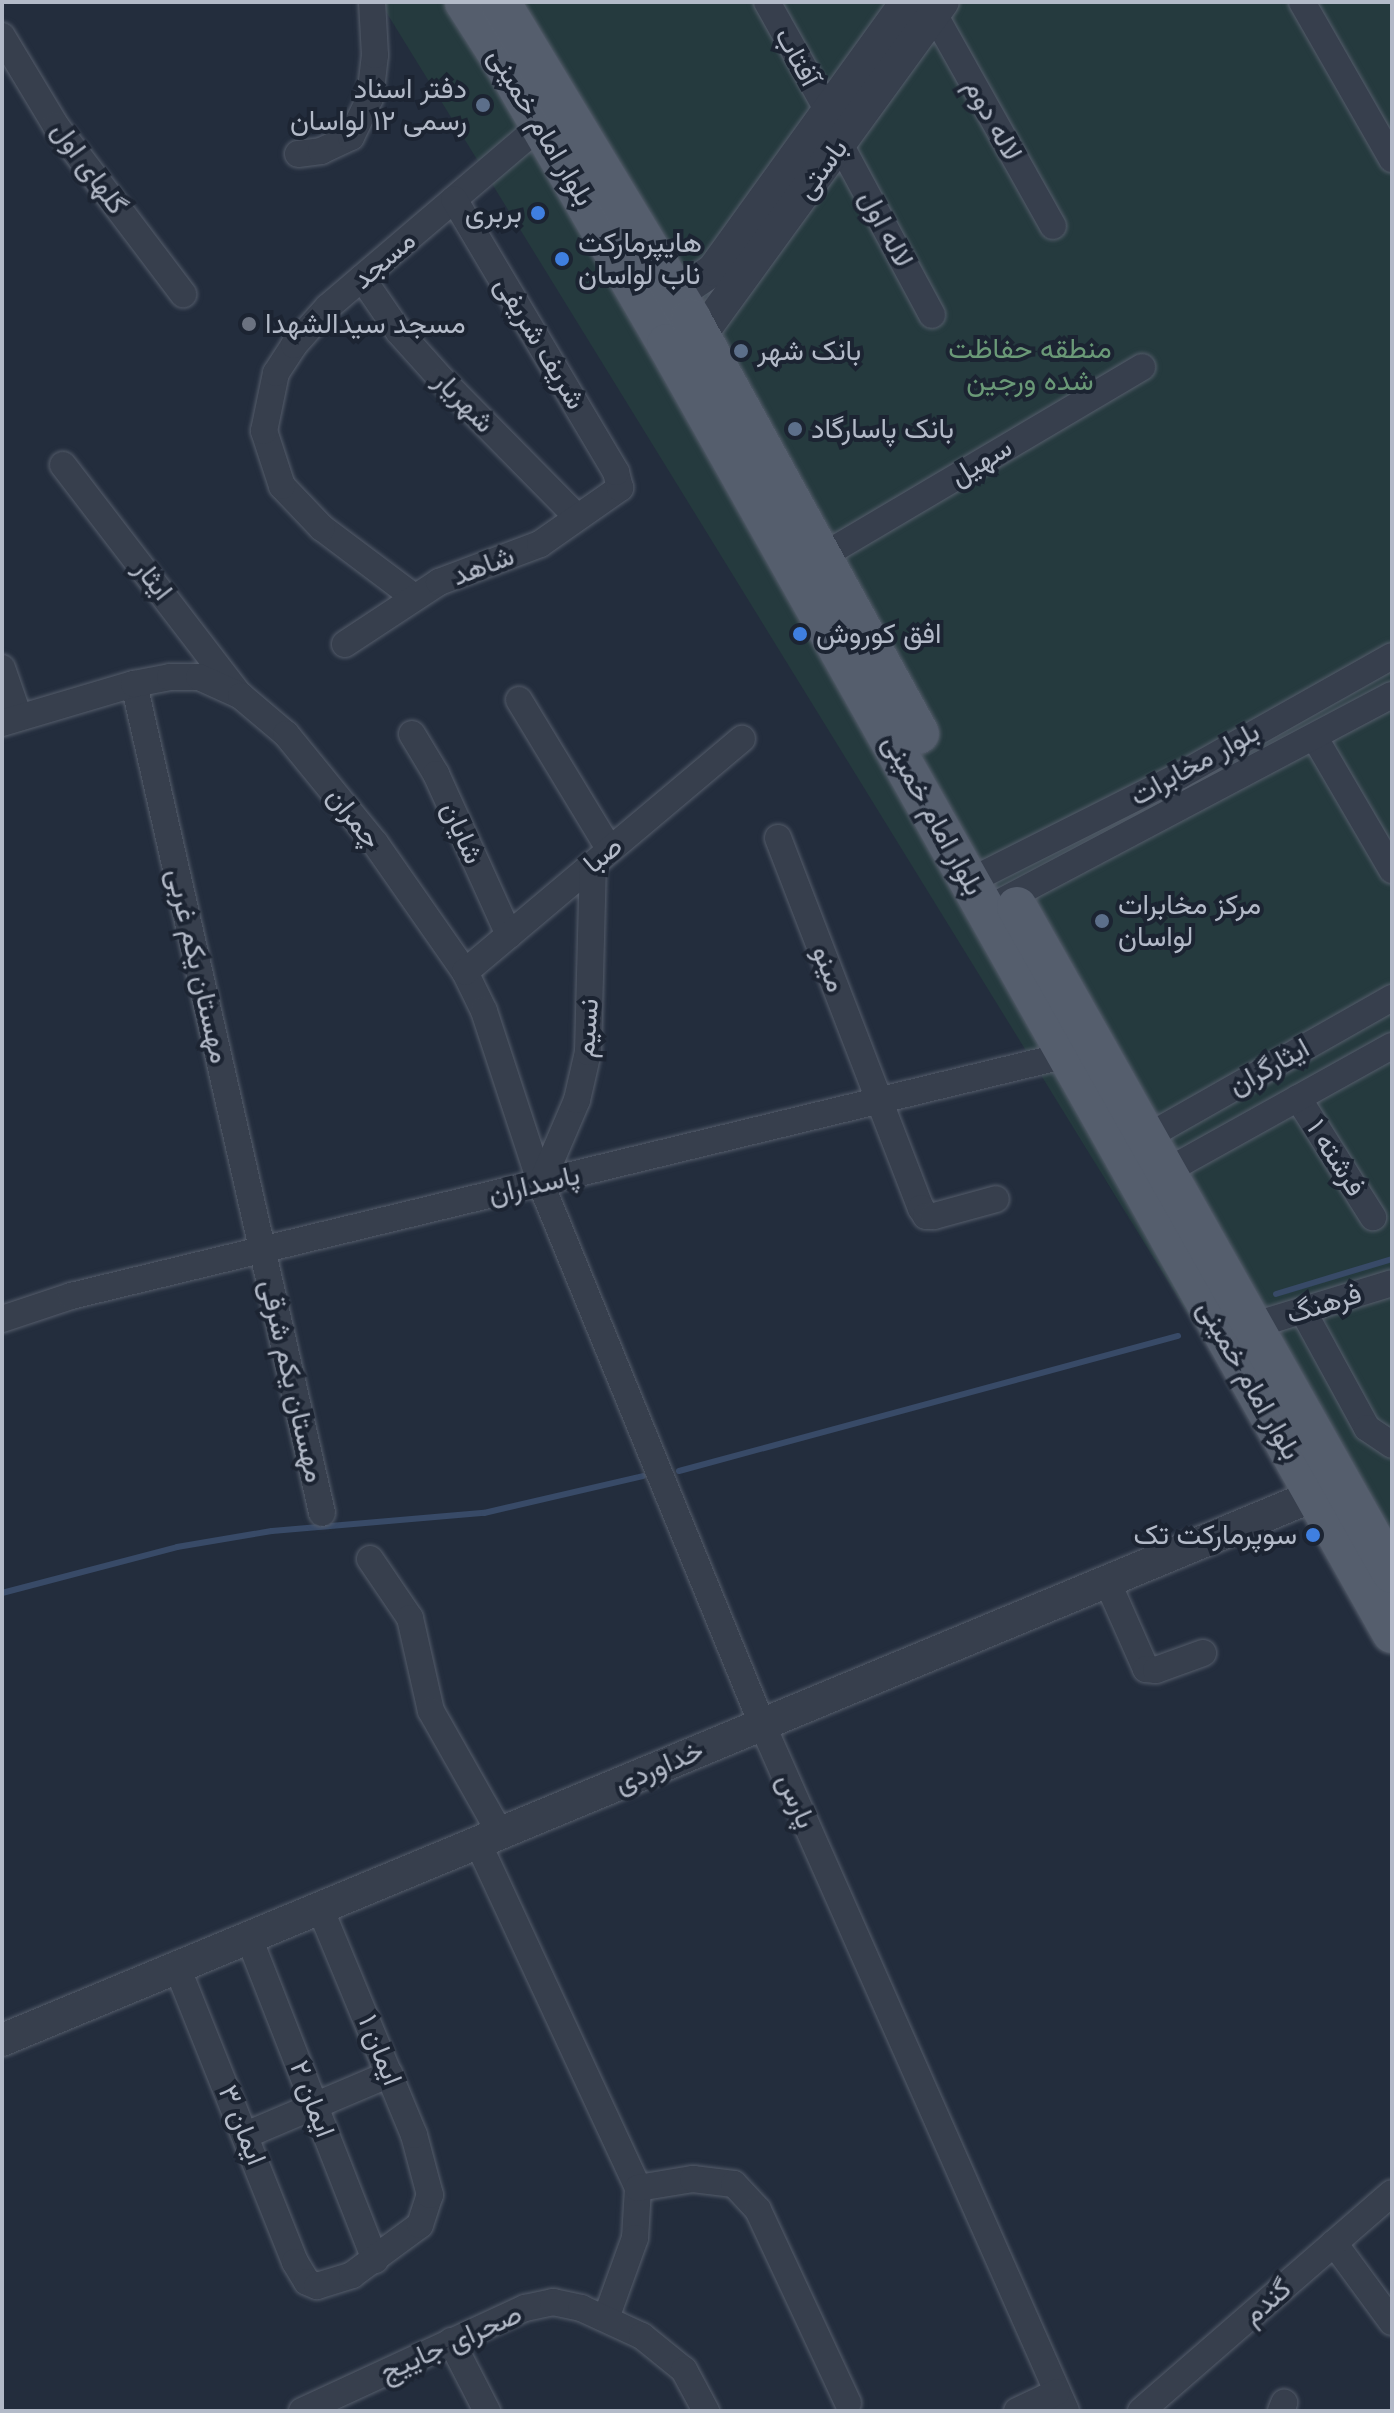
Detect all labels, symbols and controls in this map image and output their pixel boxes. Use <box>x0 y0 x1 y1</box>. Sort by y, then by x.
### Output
street label: آفتاب <box>767 22 827 92</box>
street label: بلوار امام خمینی <box>481 42 601 212</box>
place label: دفتر اسناد رسمی ۱۲ لواسان <box>290 72 467 138</box>
street label: لاله دوم <box>957 73 1029 167</box>
marker: دفتر اسناد رسمی ۱۲ لواسان <box>474 96 492 114</box>
street label: گلهای اول <box>44 115 134 221</box>
street label: باستی <box>789 132 855 206</box>
street label: لاله اول <box>852 185 920 273</box>
place label: بربری <box>465 196 522 230</box>
marker: بربری <box>529 204 547 222</box>
street label: مسجد <box>346 224 422 296</box>
place label: هایپرمارکت ناب لواسان <box>578 226 702 292</box>
marker: هایپرمارکت ناب لواسان <box>553 250 571 268</box>
street label: شریف شریفی <box>487 271 593 415</box>
place label: مسجد سیدالشهدا <box>265 307 466 341</box>
marker: مسجد سیدالشهدا <box>240 315 258 333</box>
park label: منطقه حفاظت شده ورجین <box>948 332 1112 398</box>
place label: بانک شهر <box>757 334 861 368</box>
marker: بانک شهر <box>732 342 750 360</box>
street label: شهریار <box>427 364 501 440</box>
place label: بانک پاسارگاد <box>811 412 954 446</box>
marker: بانک پاسارگاد <box>786 420 804 438</box>
street label: سهیل <box>944 431 1018 493</box>
street label: شاهد <box>447 539 519 593</box>
street label: ایثار <box>127 553 179 607</box>
place label: افق کوروش <box>816 617 942 651</box>
marker: افق کوروش <box>791 625 809 643</box>
street label: بلوار مخابرات <box>1124 715 1266 813</box>
street label: بلوار امام خمینی <box>875 729 991 901</box>
street label: چمران <box>319 780 389 856</box>
street label: شایان <box>434 797 490 869</box>
street label: صبا <box>577 829 629 881</box>
street label: مهستان یکم غربی <box>159 865 237 1067</box>
place label: مرکز مخابرات لواسان <box>1118 888 1261 954</box>
marker: مرکز مخابرات لواسان <box>1093 912 1111 930</box>
street label: مینو <box>805 941 853 997</box>
street label: نسیم <box>568 997 606 1059</box>
street label: ایثارگران <box>1223 1031 1315 1103</box>
street label: فرشته ۱ <box>1299 1113 1373 1203</box>
street label: پاسداران <box>485 1158 583 1212</box>
street label: مهستان یکم شرقی <box>252 1276 332 1486</box>
street label: فرهنگ <box>1282 1277 1366 1331</box>
street label: بلوار امام خمینی <box>1190 1294 1308 1466</box>
place label: سوپرمارکت تک <box>1133 1518 1297 1552</box>
marker: سوپرمارکت تک <box>1304 1526 1322 1544</box>
street label: خداوردی <box>610 1733 708 1801</box>
street label: پارس <box>769 1768 823 1834</box>
street label: ایمان ۱ <box>351 2010 409 2090</box>
street label: ایمان ۲ <box>282 2056 342 2142</box>
street label: ایمان ۳ <box>211 2080 273 2170</box>
street label: گندم <box>1236 2272 1298 2332</box>
street label: صحرای جاییج <box>375 2297 527 2389</box>

